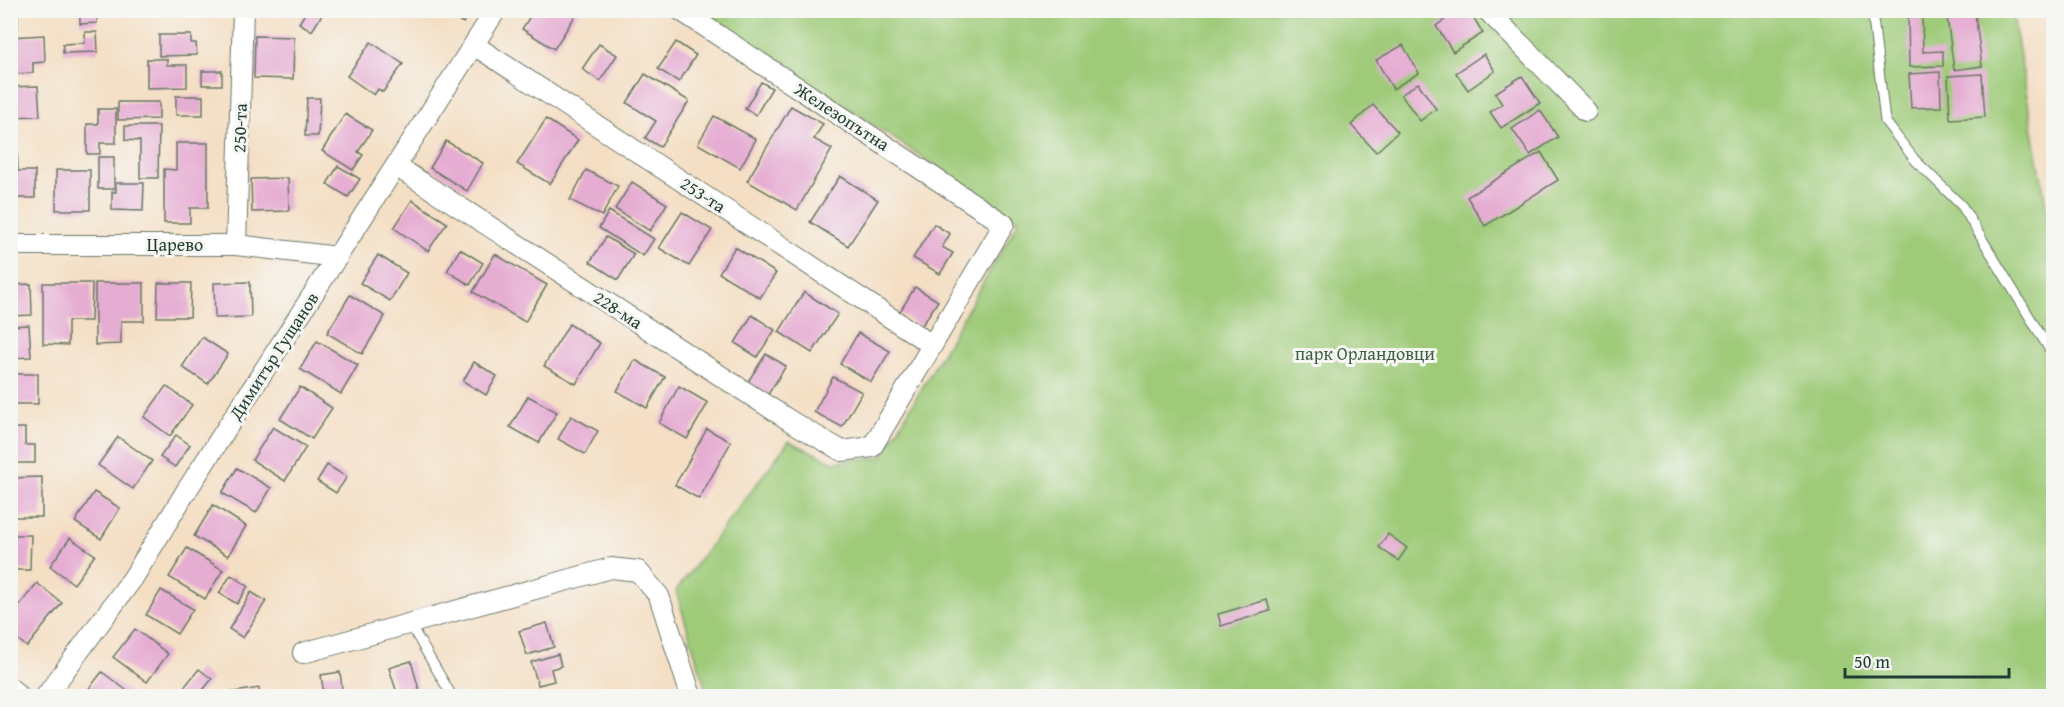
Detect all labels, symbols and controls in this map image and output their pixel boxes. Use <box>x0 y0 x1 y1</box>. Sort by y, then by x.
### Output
street label: Железопътна <box>789 75 895 158</box>
street label: 250-та <box>225 102 254 153</box>
street label: 253-та <box>675 170 732 220</box>
street label: Царево <box>147 231 203 258</box>
street label: 228-ма <box>588 284 648 336</box>
street label: Димитър Гущанов <box>222 286 325 426</box>
park label: парк Орландовци <box>1295 340 1435 367</box>
scale bar <box>1845 641 2008 679</box>
text: 50 m <box>1854 648 1890 675</box>

